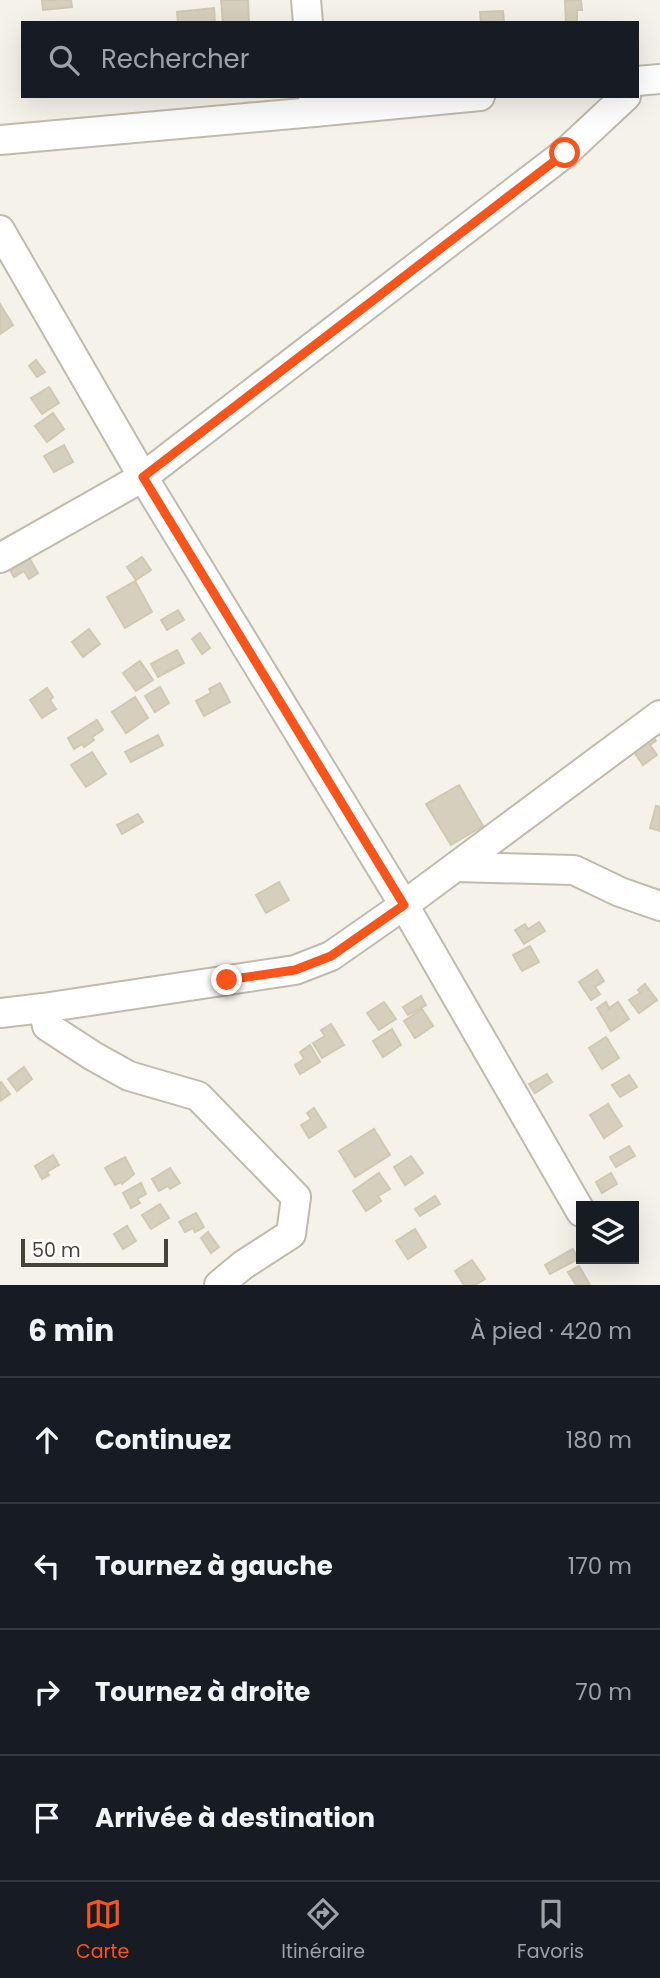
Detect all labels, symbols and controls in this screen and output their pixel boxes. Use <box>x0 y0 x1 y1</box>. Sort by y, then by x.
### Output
search box <box>21 21 639 98</box>
icon: search <box>45 41 83 79</box>
text: Rechercher <box>101 41 249 77</box>
route start <box>549 137 580 168</box>
route end <box>211 964 242 995</box>
map controls <box>576 1201 639 1264</box>
button: layers <box>576 1201 639 1264</box>
scale bar <box>21 1236 168 1268</box>
text: 50 m <box>32 1237 81 1264</box>
text: 6 min <box>28 1309 114 1352</box>
text: À pied · 420 m <box>470 1315 632 1347</box>
icon: ahead <box>28 1421 66 1459</box>
text: Continuez <box>95 1422 231 1458</box>
text: 180 m <box>566 1424 632 1456</box>
icon: left <box>28 1547 66 1585</box>
text: Tournez à gauche <box>95 1548 333 1584</box>
text: 170 m <box>568 1550 632 1582</box>
icon: right <box>28 1673 66 1711</box>
text: Tournez à droite <box>95 1674 310 1710</box>
text: 70 m <box>575 1676 632 1708</box>
icon: arrive <box>28 1799 66 1837</box>
text: Arrivée à destination <box>95 1800 375 1836</box>
tab: Carte <box>76 1895 129 1966</box>
tab: Itinéraire <box>281 1895 365 1966</box>
tab: Favoris <box>517 1895 584 1966</box>

